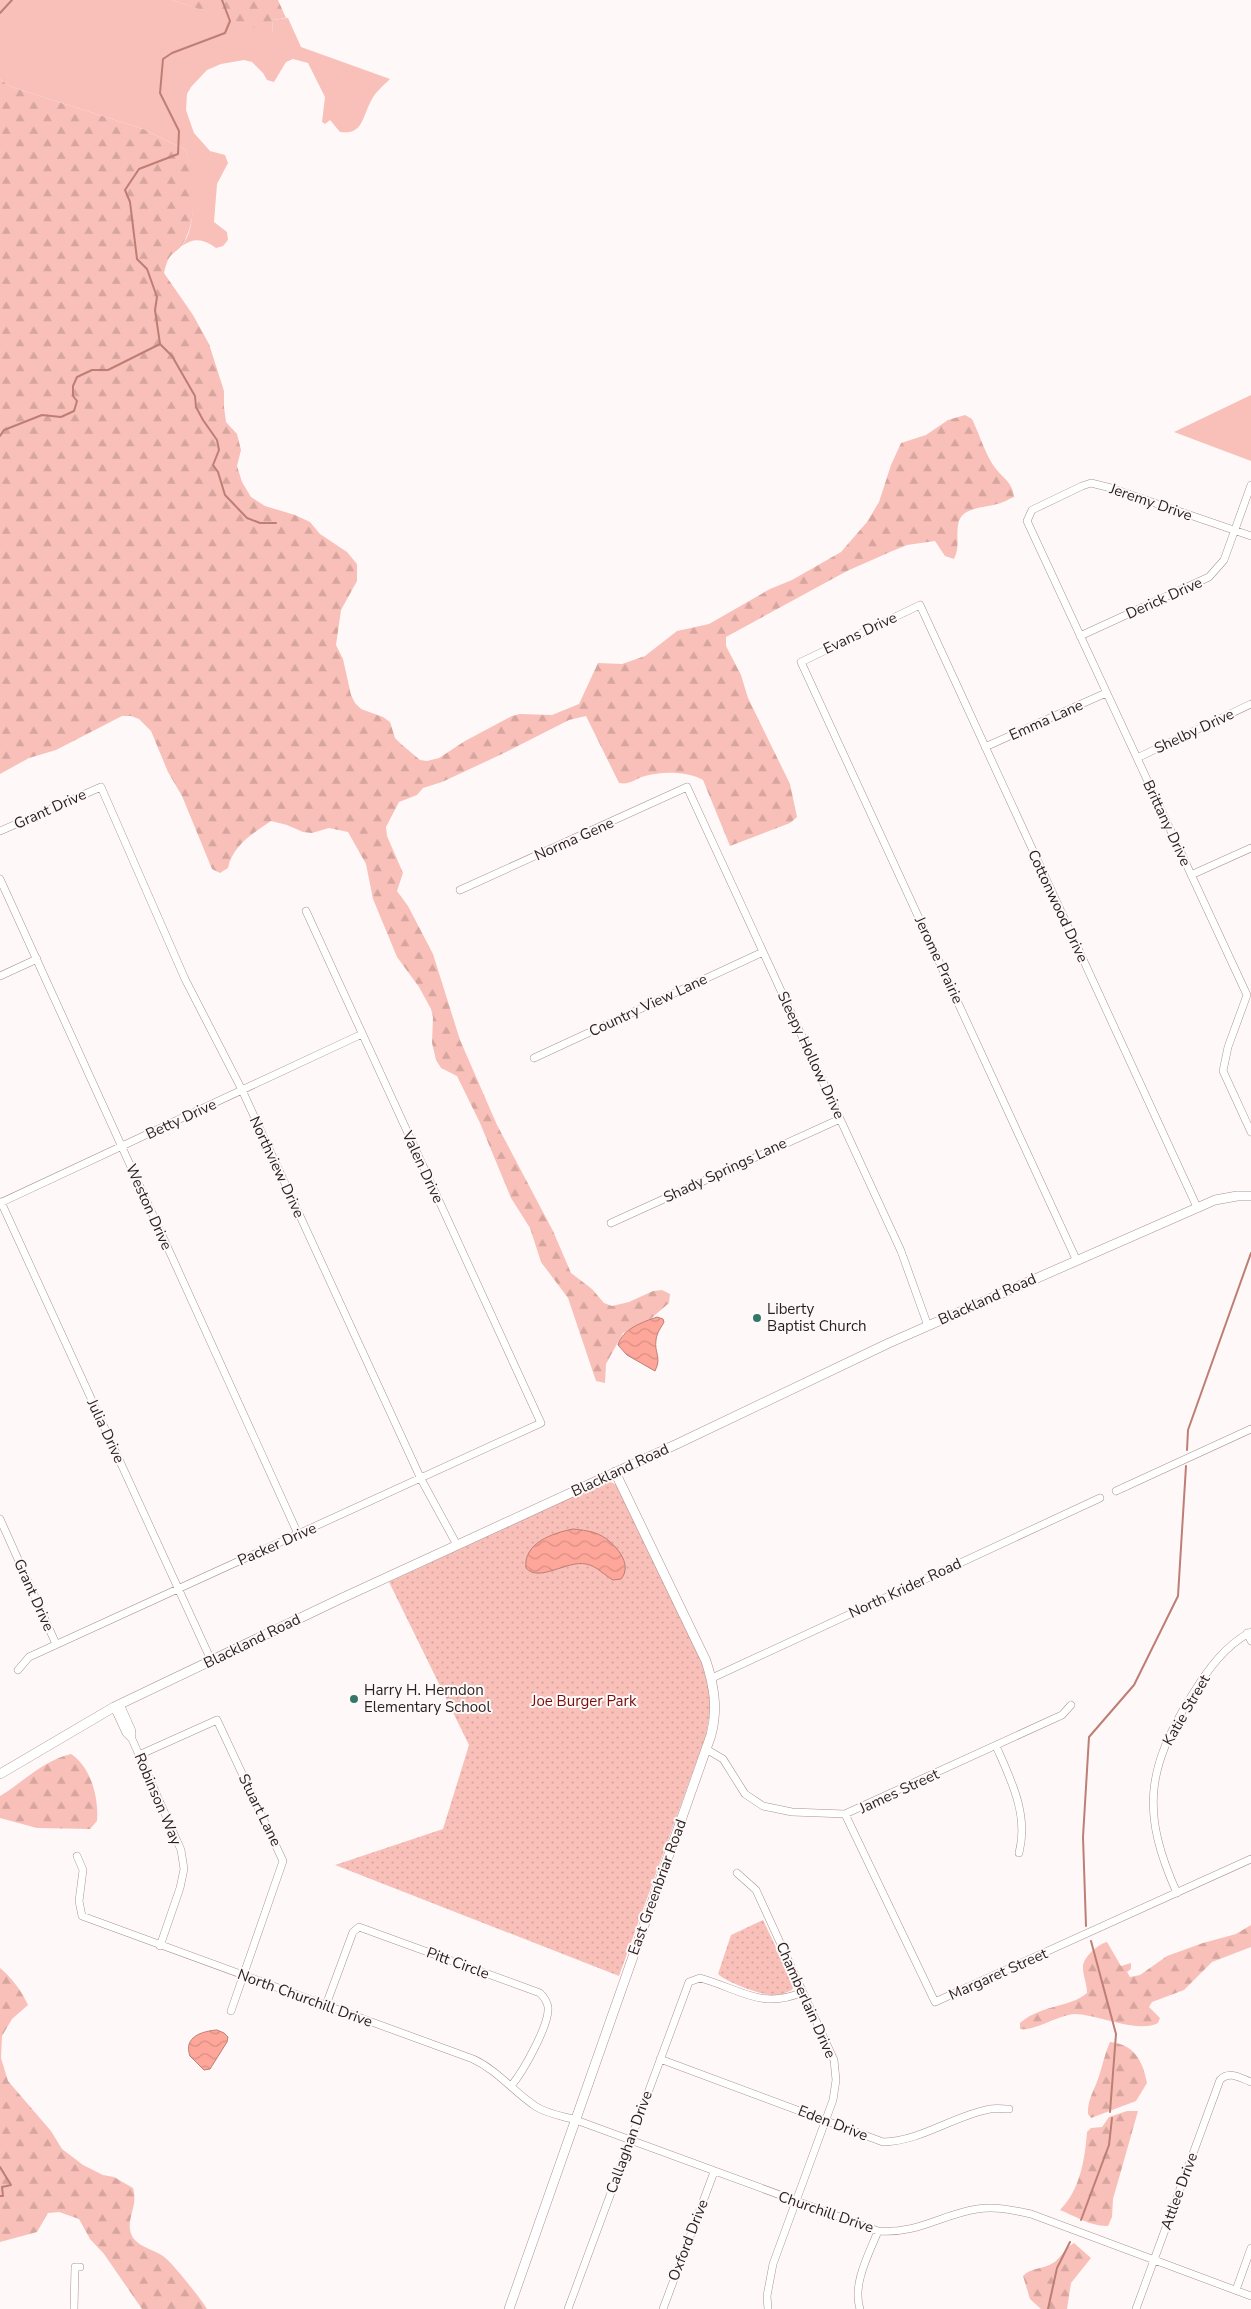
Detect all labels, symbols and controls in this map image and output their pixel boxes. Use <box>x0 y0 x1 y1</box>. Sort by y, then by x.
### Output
street label: Jeremy Drive <box>1106 478 1195 525</box>
street label: Derick Drive <box>1123 572 1205 624</box>
street label: Evans Drive <box>820 607 900 659</box>
street label: Emma Lane <box>1006 695 1086 745</box>
street label: Shelby Drive <box>1151 704 1237 758</box>
street label: Brittany Drive <box>1138 777 1196 869</box>
street label: Grant Drive <box>11 784 89 834</box>
street label: Norma Gene <box>531 813 617 865</box>
street label: Cottonwood Drive <box>1023 846 1093 966</box>
street label: Jerome Prairie <box>910 912 968 1007</box>
street label: Country View Lane <box>586 969 710 1041</box>
street label: Sleepy Hollow Drive <box>773 988 849 1122</box>
street label: Betty Drive <box>142 1094 220 1144</box>
street label: Northview Drive <box>245 1113 309 1221</box>
street label: Valen Drive <box>397 1127 448 1206</box>
street label: Shady Springs Lane <box>660 1133 790 1207</box>
street label: Weston Drive <box>121 1161 177 1253</box>
street label: Blackland Road <box>935 1268 1039 1330</box>
place label: Liberty Baptist Church <box>767 1299 867 1336</box>
marker: Liberty Baptist Church <box>751 1312 763 1324</box>
street label: Julia Drive <box>82 1395 130 1466</box>
street label: Blackland Road <box>568 1439 672 1501</box>
street label: Packer Drive <box>235 1518 320 1570</box>
street label: North Krider Road <box>846 1553 964 1623</box>
street label: Grant Drive <box>9 1556 59 1634</box>
street label: Blackland Road <box>200 1609 304 1673</box>
street label: Katie Street <box>1158 1670 1215 1749</box>
place label: Harry H. Herndon Elementary School <box>364 1680 491 1717</box>
park label: Joe Burger Park <box>531 1691 637 1711</box>
marker: Harry H. Herndon Elementary School <box>348 1693 360 1705</box>
street label: Robinson Way <box>130 1750 186 1848</box>
street label: James Street <box>855 1764 943 1819</box>
street label: Stuart Lane <box>234 1770 286 1850</box>
street label: East Greenbriar Road <box>623 1816 691 1958</box>
street label: Chamberlain Drive <box>771 1939 841 2061</box>
street label: Pitt Circle <box>424 1942 492 1984</box>
street label: Margaret Street <box>945 1943 1051 2005</box>
street label: North Churchill Drive <box>235 1964 375 2032</box>
street label: Callaghan Drive <box>601 2088 657 2196</box>
street label: Eden Drive <box>795 2101 871 2145</box>
street label: Attlee Drive <box>1156 2150 1202 2232</box>
street label: Churchill Drive <box>776 2186 876 2238</box>
street label: Oxford Drive <box>663 2196 713 2284</box>

